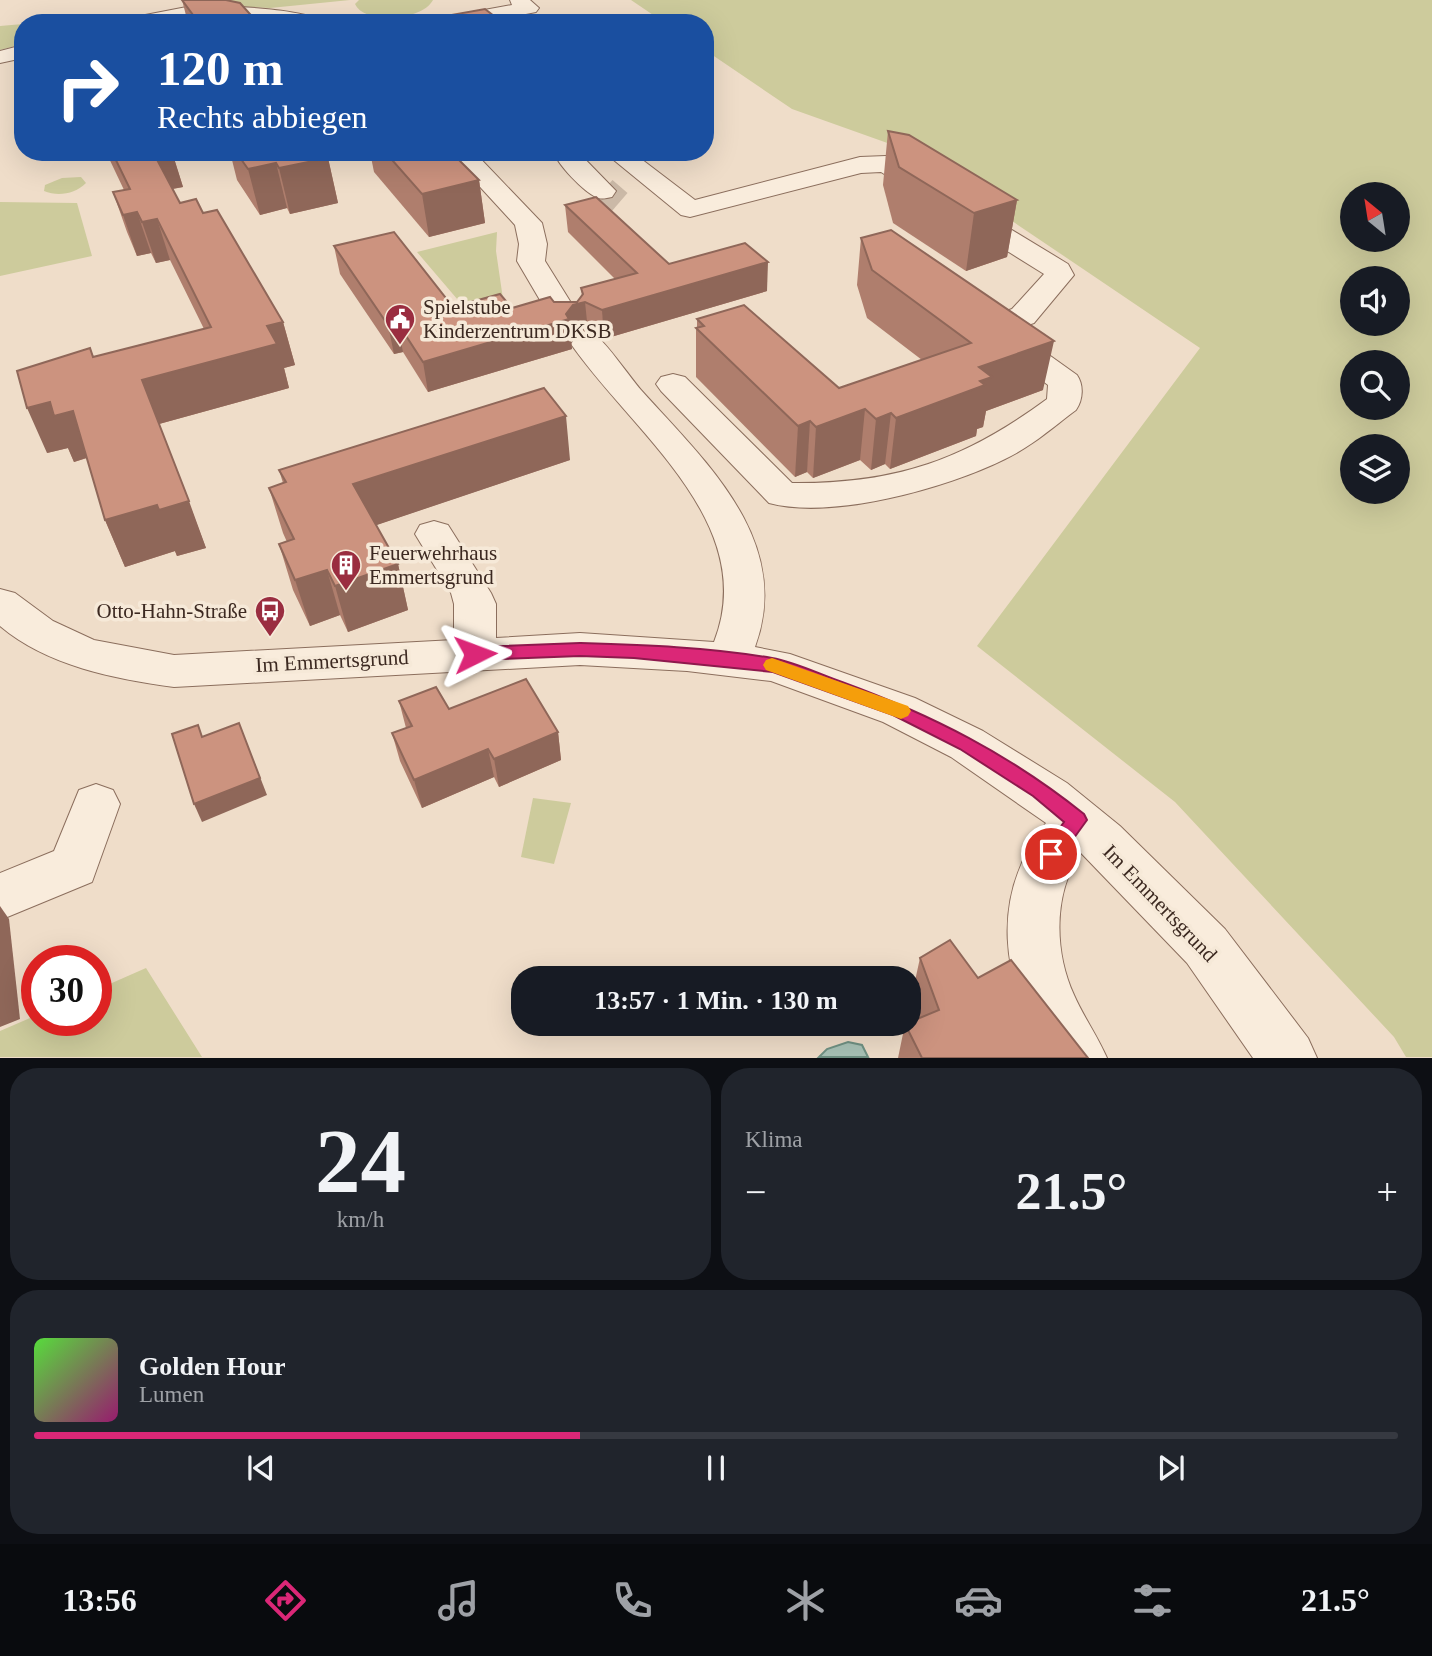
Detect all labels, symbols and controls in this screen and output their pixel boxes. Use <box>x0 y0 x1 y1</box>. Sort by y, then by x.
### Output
text: 120 m <box>157 41 284 96</box>
icon: right <box>42 42 133 133</box>
text: Rechts abbiegen <box>157 99 368 135</box>
north arrow <box>1340 182 1410 252</box>
map controls <box>1340 182 1410 504</box>
button: sound <box>1340 266 1410 336</box>
place label: Spielstube Kinderzentrum DKSB <box>423 295 611 343</box>
public building icon: Spielstube Kinderzentrum DKSB <box>383 302 417 346</box>
button: search <box>1340 350 1410 420</box>
button: layers <box>1340 434 1410 504</box>
place label: Feuerwehrhaus Emmertsgrund <box>369 541 497 589</box>
building icon: Feuerwehrhaus Emmertsgrund <box>329 548 363 592</box>
bus stop icon: Otto-Hahn-Straße <box>253 594 287 638</box>
place label: Otto-Hahn-Straße <box>97 599 247 623</box>
position arrow <box>438 617 512 691</box>
street label: Im Emmertsgrund <box>255 645 410 677</box>
pin <box>1021 824 1081 884</box>
icon: arrive <box>1032 835 1070 873</box>
street label: Im Emmertsgrund <box>1098 839 1222 967</box>
speed limit sign: 30 <box>21 945 112 1036</box>
text: 13:57 · 1 Min. · 130 m <box>594 986 838 1015</box>
text: 24 <box>315 1111 406 1212</box>
text: Klima <box>745 1127 803 1152</box>
text: 21.5° <box>1016 1163 1127 1220</box>
text: − <box>745 1171 766 1213</box>
text: + <box>1377 1171 1398 1213</box>
text: km/h <box>337 1207 384 1232</box>
text: Golden Hour <box>139 1352 286 1381</box>
text: Lumen <box>139 1382 204 1407</box>
icon: previous <box>242 1449 280 1487</box>
icon: pause <box>697 1449 735 1487</box>
icon: next <box>1152 1449 1190 1487</box>
icon: directions <box>261 1576 310 1625</box>
icon: music <box>434 1576 483 1625</box>
icon: phone <box>608 1576 657 1625</box>
icon: climate <box>781 1576 830 1625</box>
icon: car <box>954 1576 1003 1625</box>
icon: filters <box>1128 1576 1177 1625</box>
text: 13:56 <box>62 1582 137 1618</box>
text: 21.5° <box>1301 1582 1370 1618</box>

